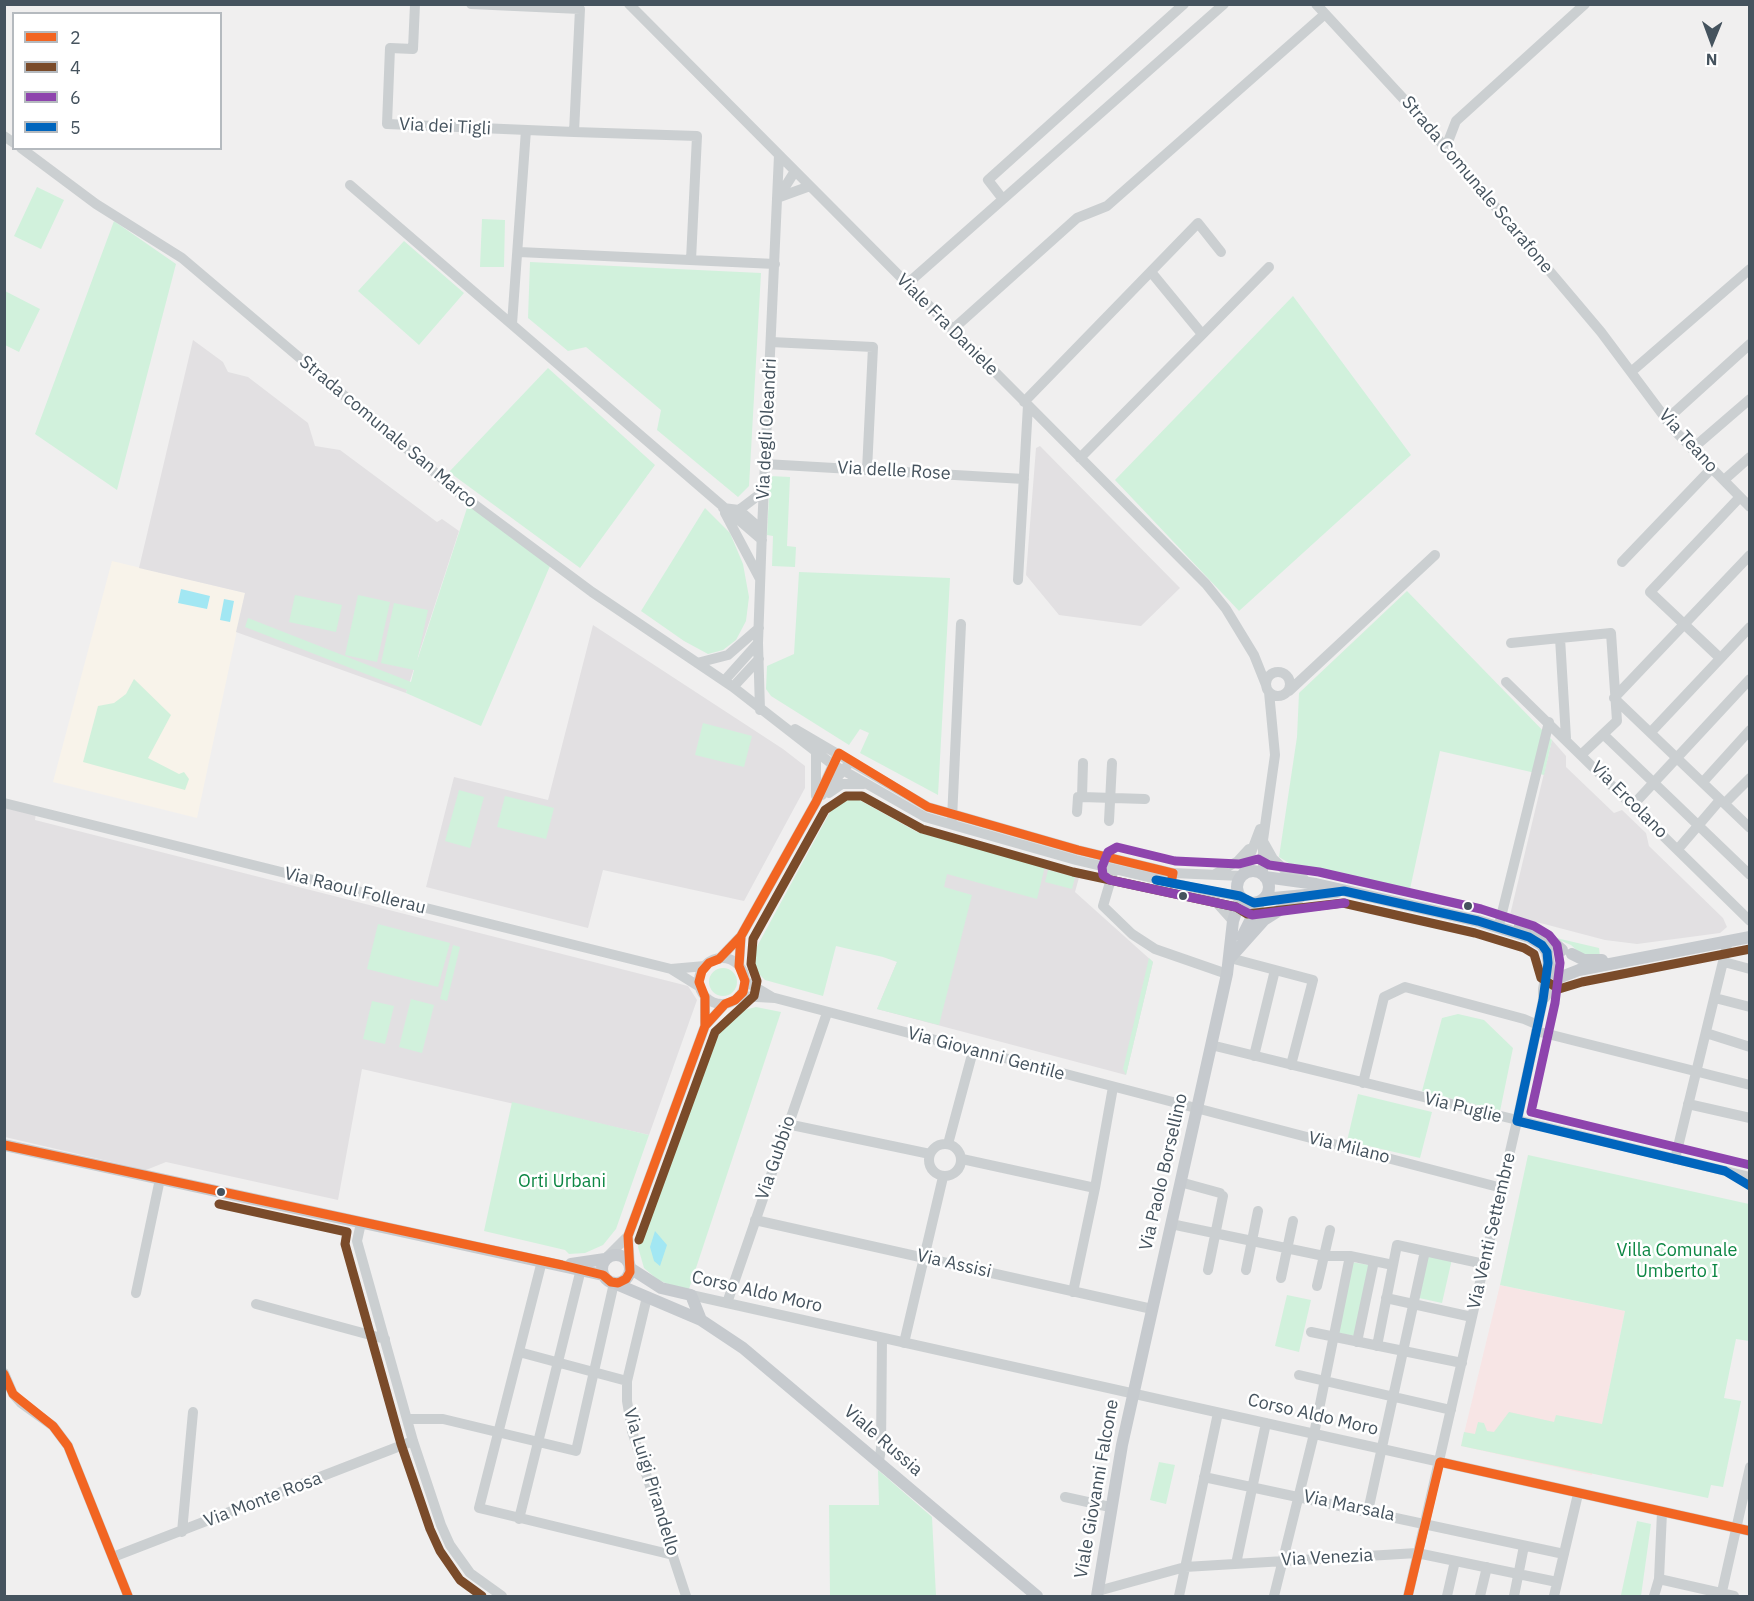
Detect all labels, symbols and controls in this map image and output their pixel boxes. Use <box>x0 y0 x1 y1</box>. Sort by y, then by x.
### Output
legend <box>12 12 222 150</box>
north arrow <box>1682 12 1742 72</box>
text: 2 <box>70 26 81 49</box>
text: N <box>1706 50 1718 70</box>
text: 4 <box>70 56 81 79</box>
text: 6 <box>70 86 81 109</box>
street label: Strada Comunale Scarafone <box>1397 92 1557 278</box>
street label: Via dei Tigli <box>398 114 492 140</box>
text: 5 <box>70 116 81 139</box>
street label: Viale Fra Daniele <box>892 270 1002 380</box>
street label: Strada comunale San Marco <box>295 351 481 513</box>
street label: Via degli Oleandri <box>753 358 781 500</box>
street label: Via Teano <box>1654 405 1722 477</box>
street label: Via delle Rose <box>837 457 951 485</box>
street label: Via Ercolano <box>1586 757 1672 843</box>
street label: Via Raoul Follerau <box>282 863 428 919</box>
unlabelled marker <box>1177 890 1189 902</box>
unlabelled marker <box>1462 900 1474 912</box>
street label: Via Giovanni Gentile <box>905 1023 1067 1085</box>
street label: Via Puglie <box>1422 1088 1504 1128</box>
street label: Via Paolo Borsellino <box>1135 1091 1193 1253</box>
street label: Via Gubbio <box>752 1113 800 1203</box>
street label: Via Milano <box>1306 1127 1392 1169</box>
street label: Via Venti Settembre <box>1463 1151 1521 1311</box>
park label: Orti Urbani <box>518 1171 606 1193</box>
unlabelled marker <box>215 1186 227 1198</box>
park label: Villa Comunale Umberto I <box>1617 1240 1737 1282</box>
street label: Via Assisi <box>915 1245 993 1283</box>
street label: Corso Aldo Moro <box>690 1266 824 1318</box>
street label: Corso Aldo Moro <box>1246 1389 1380 1441</box>
street label: Viale Giovanni Falcone <box>1071 1398 1123 1580</box>
street label: Viale Russia <box>839 1401 927 1481</box>
street label: Via Luigi Pirandello <box>618 1406 684 1558</box>
street label: Via Monte Rosa <box>201 1468 325 1532</box>
street label: Via Marsala <box>1301 1486 1397 1526</box>
street label: Via Venezia <box>1280 1545 1374 1571</box>

